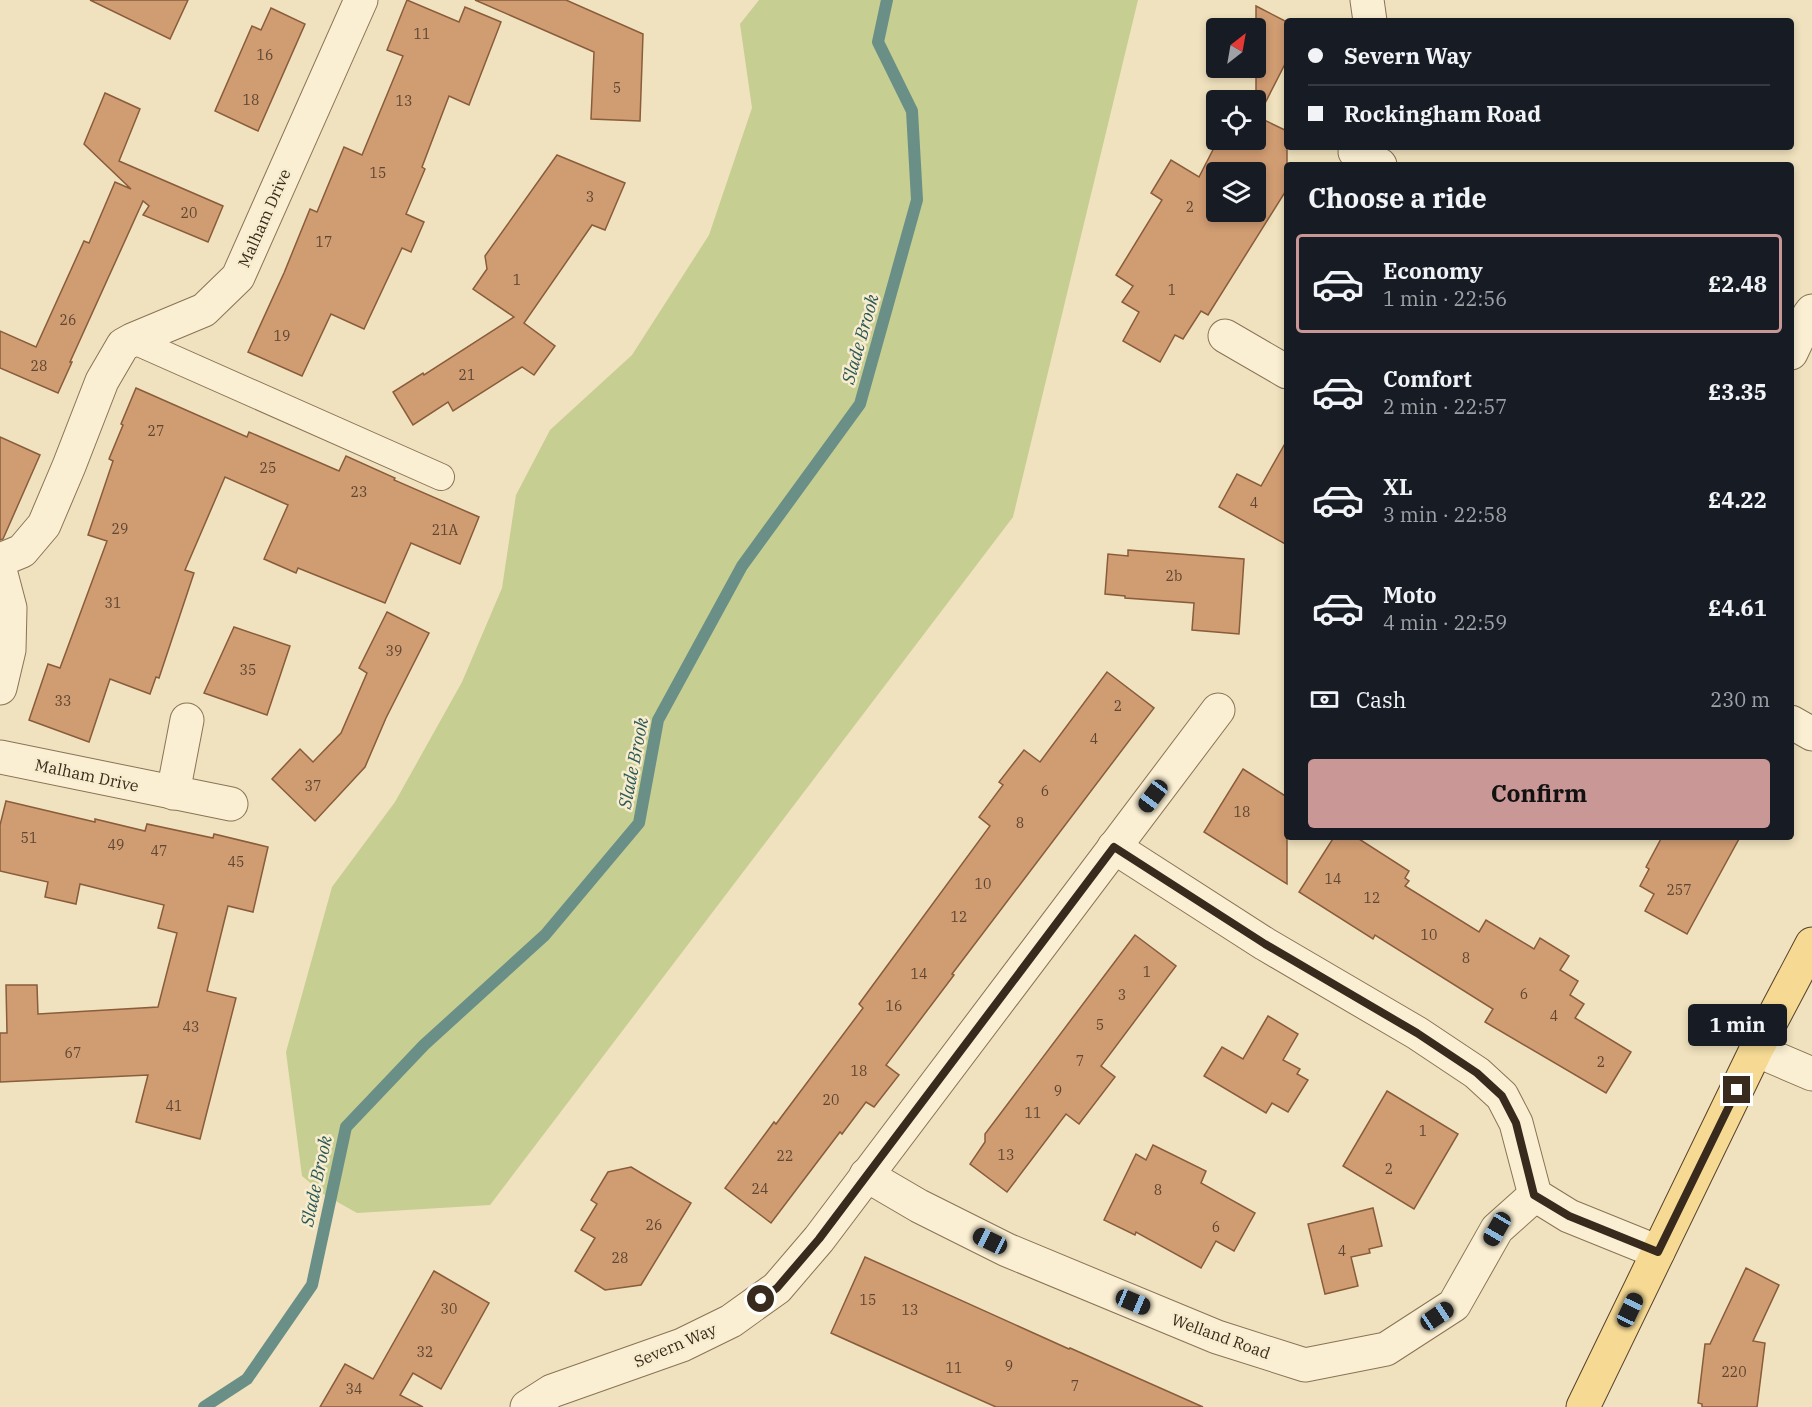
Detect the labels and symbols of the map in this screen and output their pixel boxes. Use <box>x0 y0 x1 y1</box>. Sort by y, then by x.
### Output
north arrow <box>1206 18 1266 78</box>
house number: 11 <box>414 25 430 43</box>
house number: 16 <box>257 46 273 64</box>
house number: 5 <box>613 79 621 97</box>
house number: 18 <box>243 91 259 109</box>
house number: 13 <box>396 92 412 110</box>
house number: 15 <box>370 164 386 182</box>
street label: Malham Drive <box>233 166 295 270</box>
house number: 3 <box>586 188 594 206</box>
house number: 2 <box>1186 198 1194 216</box>
house number: 20 <box>181 204 197 222</box>
house number: 17 <box>316 233 332 251</box>
house number: 1 <box>513 271 521 289</box>
house number: 1 <box>1168 281 1176 299</box>
water label: Slade Brook <box>836 291 884 388</box>
house number: 26 <box>60 311 76 329</box>
house number: 19 <box>274 327 290 345</box>
house number: 28 <box>31 357 47 375</box>
house number: 21 <box>459 366 475 384</box>
house number: 27 <box>148 422 164 440</box>
house number: 25 <box>260 459 276 477</box>
house number: 23 <box>351 483 367 501</box>
house number: 4 <box>1250 494 1258 512</box>
house number: 29 <box>112 520 128 538</box>
house number: 21A <box>432 521 459 539</box>
house number: 2b <box>1166 567 1182 585</box>
house number: 31 <box>105 594 121 612</box>
house number: 39 <box>386 642 402 660</box>
house number: 35 <box>240 661 256 679</box>
house number: 33 <box>55 692 71 710</box>
house number: 2 <box>1114 697 1122 715</box>
water label: Slade Brook <box>613 715 653 812</box>
house number: 4 <box>1090 730 1098 748</box>
street label: Malham Drive <box>33 754 141 796</box>
car <box>1135 776 1171 816</box>
house number: 37 <box>305 777 321 795</box>
house number: 6 <box>1041 782 1049 800</box>
house number: 18 <box>1234 803 1250 821</box>
house number: 8 <box>1016 814 1024 832</box>
house number: 51 <box>21 829 37 847</box>
house number: 49 <box>108 836 124 854</box>
house number: 47 <box>151 842 167 860</box>
house number: 45 <box>228 853 244 871</box>
house number: 14 <box>1325 870 1341 888</box>
house number: 10 <box>975 875 991 893</box>
house number: 257 <box>1666 881 1692 899</box>
house number: 12 <box>1364 889 1380 907</box>
house number: 12 <box>951 908 967 926</box>
house number: 10 <box>1421 926 1437 944</box>
house number: 8 <box>1462 949 1470 967</box>
house number: 1 <box>1143 963 1151 981</box>
house number: 14 <box>911 965 927 983</box>
house number: 6 <box>1520 985 1528 1003</box>
house number: 3 <box>1118 986 1126 1004</box>
house number: 16 <box>886 997 902 1015</box>
callout: 1 min <box>1688 1003 1786 1045</box>
house number: 4 <box>1550 1007 1558 1025</box>
house number: 5 <box>1096 1016 1104 1034</box>
house number: 43 <box>183 1018 199 1036</box>
house number: 67 <box>65 1044 81 1062</box>
house number: 7 <box>1076 1052 1084 1070</box>
house number: 2 <box>1597 1053 1605 1071</box>
house number: 18 <box>851 1062 867 1080</box>
route end <box>1723 1076 1750 1103</box>
house number: 9 <box>1054 1082 1062 1100</box>
house number: 20 <box>823 1091 839 1109</box>
house number: 41 <box>166 1097 182 1115</box>
house number: 11 <box>1025 1104 1041 1122</box>
house number: 1 <box>1419 1122 1427 1140</box>
water label: Slade Brook <box>295 1133 337 1230</box>
house number: 13 <box>998 1146 1014 1164</box>
house number: 22 <box>777 1147 793 1165</box>
house number: 2 <box>1385 1160 1393 1178</box>
house number: 24 <box>752 1180 768 1198</box>
house number: 8 <box>1154 1181 1162 1199</box>
car <box>1480 1209 1514 1249</box>
house number: 26 <box>646 1216 662 1234</box>
house number: 6 <box>1212 1218 1220 1236</box>
car <box>970 1225 1010 1257</box>
house number: 4 <box>1338 1242 1346 1260</box>
house number: 28 <box>612 1249 628 1267</box>
route start <box>747 1285 774 1312</box>
car <box>1113 1287 1153 1317</box>
car <box>1614 1290 1646 1330</box>
house number: 15 <box>860 1291 876 1309</box>
car <box>1417 1298 1457 1334</box>
house number: 30 <box>441 1300 457 1318</box>
house number: 13 <box>902 1301 918 1319</box>
street label: Welland Road <box>1169 1309 1273 1363</box>
street label: Severn Way <box>631 1319 720 1371</box>
house number: 32 <box>417 1343 433 1361</box>
house number: 9 <box>1005 1357 1013 1375</box>
house number: 11 <box>946 1359 962 1377</box>
house number: 220 <box>1721 1363 1747 1381</box>
house number: 7 <box>1071 1377 1079 1395</box>
house number: 34 <box>346 1380 362 1398</box>

